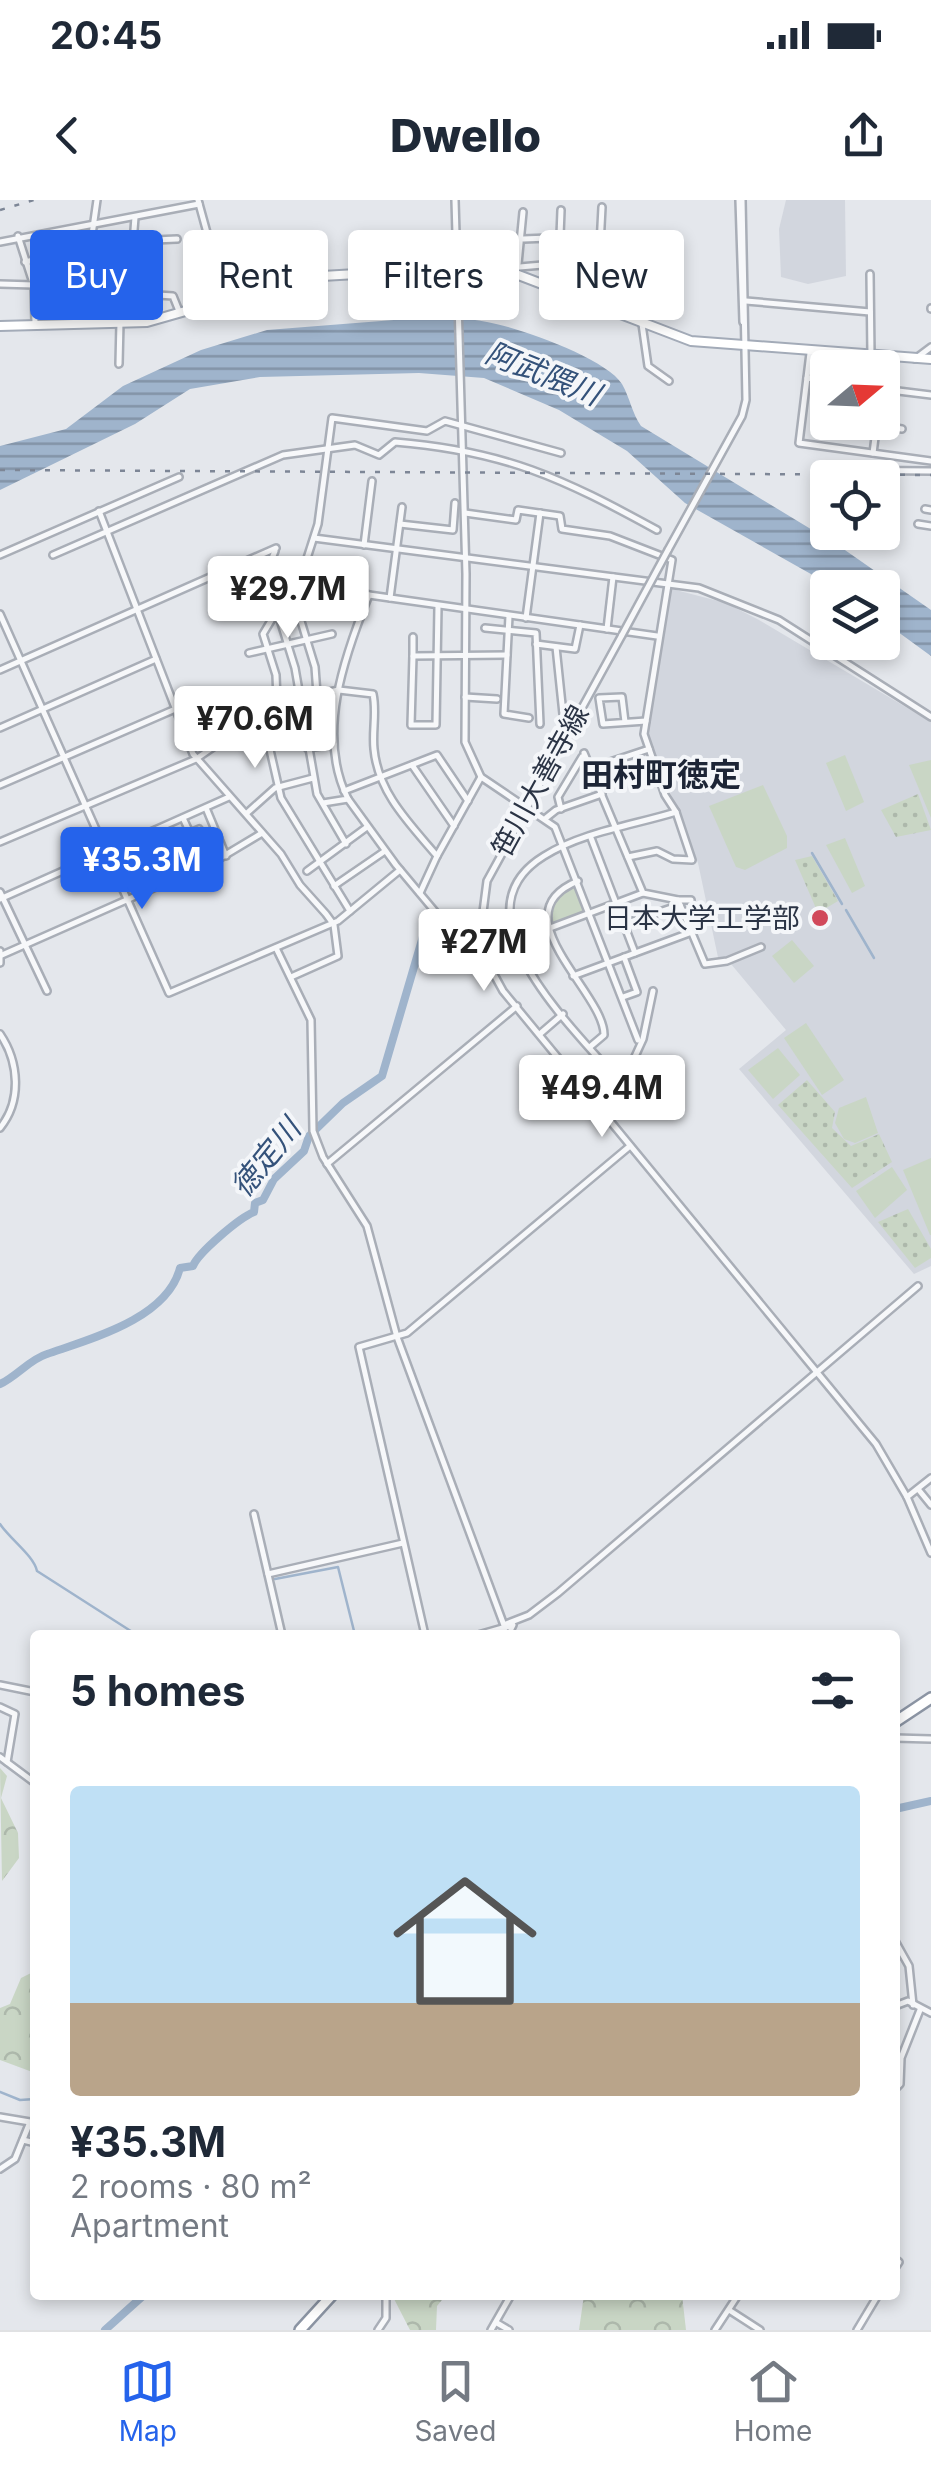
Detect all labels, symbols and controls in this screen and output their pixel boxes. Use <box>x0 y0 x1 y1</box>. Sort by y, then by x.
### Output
text: 20:45 <box>50 12 162 58</box>
icon: back <box>40 108 95 163</box>
text: Dwello <box>390 108 541 163</box>
icon: share <box>836 108 891 163</box>
chip: Buy <box>30 230 163 320</box>
chip: Rent <box>183 230 328 320</box>
chip: Filters <box>348 230 519 320</box>
chip: New <box>539 230 684 320</box>
water label: 阿武隈川 <box>481 334 609 413</box>
north arrow <box>810 350 900 440</box>
map controls <box>810 350 900 660</box>
button: locate <box>810 460 900 550</box>
pin: ¥29.7M <box>207 556 369 641</box>
text: ¥29.7M <box>230 569 346 608</box>
button: layers <box>810 570 900 660</box>
pin: ¥70.6M <box>174 686 336 771</box>
text: ¥70.6M <box>196 699 314 738</box>
street label: 笹川大善寺線 <box>484 699 596 863</box>
district label: 田村町徳定 <box>581 755 741 794</box>
pin: ¥35.3M <box>61 827 223 912</box>
text: ¥35.3M <box>82 840 202 879</box>
place label: 日本大学工学部 <box>604 901 800 935</box>
marker: 日本大学工学部 <box>809 907 831 929</box>
pin: ¥27M <box>425 909 543 994</box>
text: ¥27M <box>441 922 527 961</box>
pin: ¥49.4M <box>521 1055 683 1140</box>
text: ¥49.4M <box>541 1068 663 1107</box>
water label: 徳定川 <box>223 1109 309 1204</box>
icon: filters <box>805 1663 860 1718</box>
text: 5 homes <box>70 1665 246 1716</box>
icon: home <box>375 1851 555 2031</box>
text: ¥35.3M <box>70 2116 226 2167</box>
text: 2 rooms · 80 m² <box>70 2167 312 2206</box>
text: Apartment <box>70 2206 229 2245</box>
tab: Map <box>119 2354 177 2448</box>
tab: Saved <box>414 2354 496 2448</box>
tab: Home <box>734 2354 812 2448</box>

